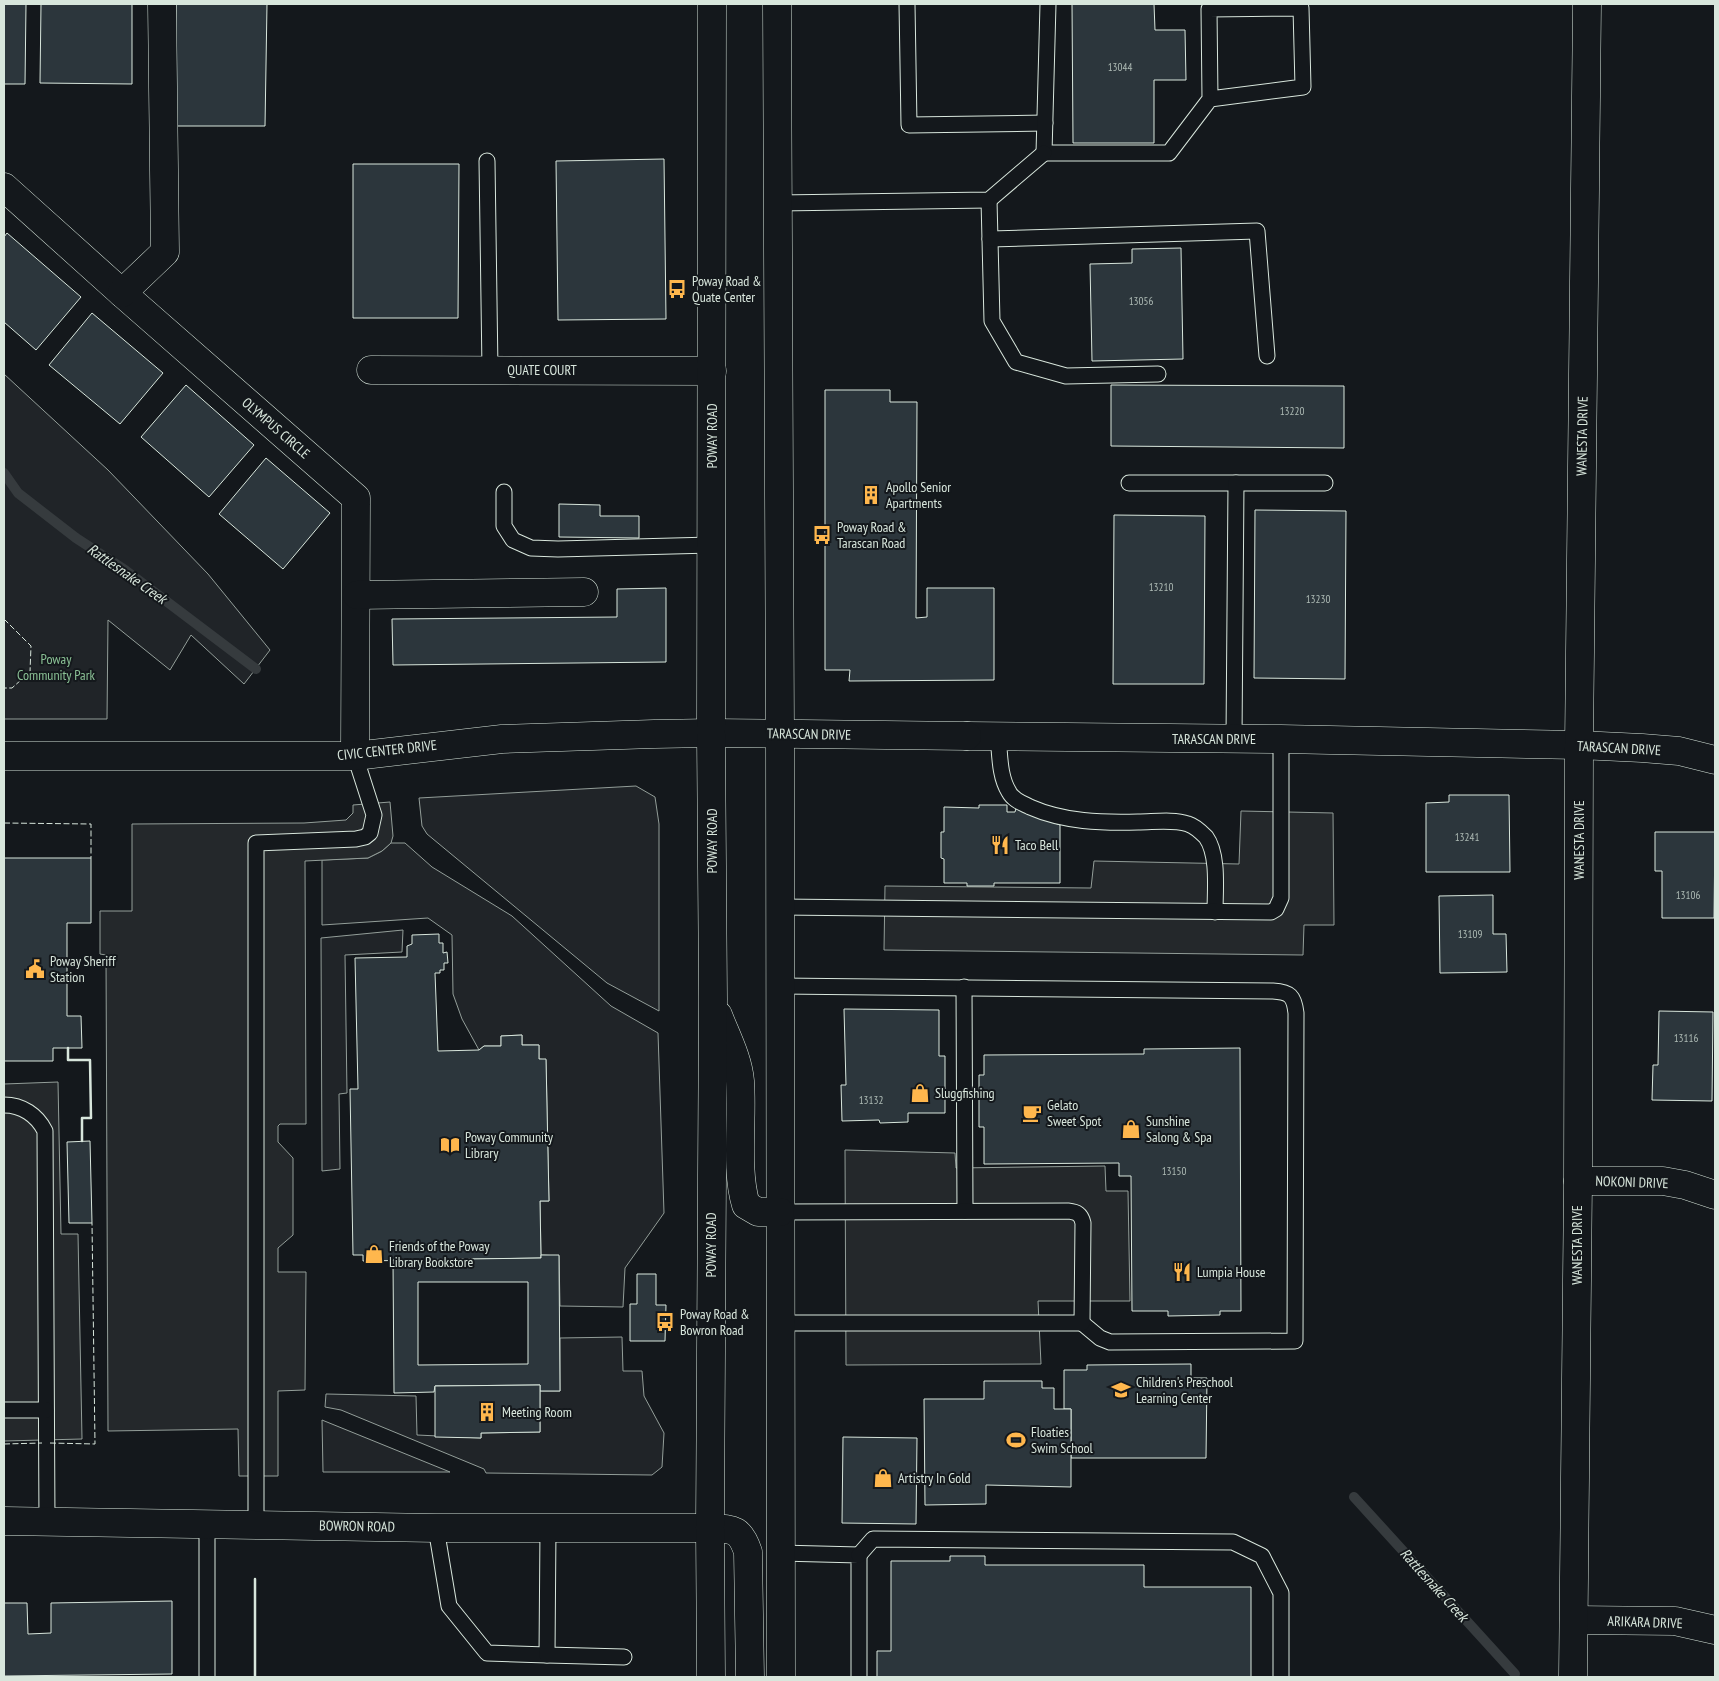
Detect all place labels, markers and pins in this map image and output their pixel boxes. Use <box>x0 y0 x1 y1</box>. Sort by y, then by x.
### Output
place label: Poway Road & Quate Center <box>692 272 762 306</box>
bus stop icon: Poway Road & Quate Center <box>666 278 688 300</box>
place label: Apollo Senior Apartments <box>886 478 951 512</box>
building icon: Apollo Senior Apartments <box>860 484 882 506</box>
place label: Poway Road & Tarascan Road <box>837 518 907 552</box>
bus stop icon: Poway Road & Tarascan Road <box>811 524 833 546</box>
restaurant icon: Taco Bell <box>989 834 1011 856</box>
place label: Taco Bell <box>1015 836 1059 854</box>
place label: Poway Sheriff Station <box>50 952 116 986</box>
public building icon: Poway Sheriff Station <box>24 958 46 980</box>
shop icon: Sluggfishing <box>909 1082 931 1104</box>
place label: Sluggfishing <box>935 1084 995 1102</box>
place label: Gelato Sweet Spot <box>1047 1096 1102 1130</box>
cafe icon: Gelato Sweet Spot <box>1021 1102 1043 1124</box>
place label: Sunshine Salong & Spa <box>1146 1112 1212 1146</box>
shop icon: Sunshine Salong & Spa <box>1120 1118 1142 1140</box>
place label: Poway Community Library <box>465 1128 554 1162</box>
library icon: Poway Community Library <box>439 1134 461 1156</box>
place label: Friends of the Poway Library Bookstore <box>389 1237 490 1271</box>
shop icon: Friends of the Poway Library Bookstore <box>363 1243 385 1265</box>
restaurant icon: Lumpia House <box>1171 1261 1193 1283</box>
place label: Lumpia House <box>1197 1263 1266 1281</box>
place label: Poway Road & Bowron Road <box>680 1305 750 1339</box>
bus stop icon: Poway Road & Bowron Road <box>654 1311 676 1333</box>
place label: Children's Preschool Learning Center <box>1136 1373 1234 1407</box>
school or university icon: Children's Preschool Learning Center <box>1110 1379 1132 1401</box>
building icon: Meeting Room <box>476 1401 498 1423</box>
place label: Meeting Room <box>502 1403 572 1421</box>
place label: Floaties Swim School <box>1031 1423 1094 1457</box>
sports icon: Floaties Swim School <box>1005 1429 1027 1451</box>
shop icon: Artistry In Gold <box>872 1467 894 1489</box>
place label: Artistry In Gold <box>898 1469 971 1487</box>

